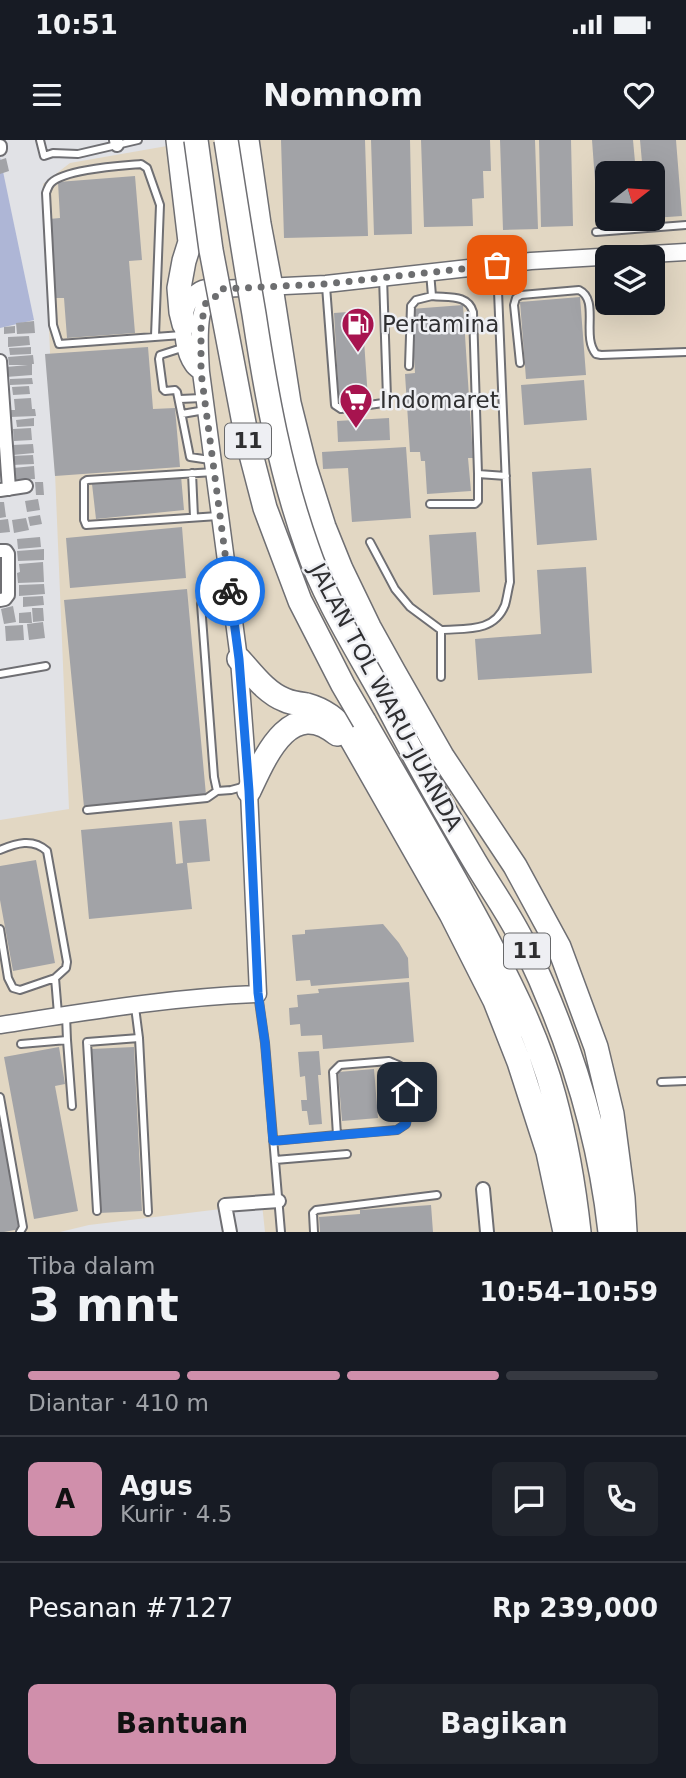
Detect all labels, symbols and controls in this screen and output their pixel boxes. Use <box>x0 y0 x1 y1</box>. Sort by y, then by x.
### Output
text: 10:51 <box>35 10 118 40</box>
icon: menu <box>28 76 66 114</box>
text: Nomnom <box>263 76 423 114</box>
icon: heart <box>620 76 658 114</box>
north arrow <box>595 161 665 231</box>
map controls <box>595 161 665 315</box>
pin <box>467 235 527 295</box>
button: layers <box>595 245 665 315</box>
icon: bag <box>478 246 516 284</box>
fuel station icon: Pertamina <box>339 305 377 354</box>
place label: Pertamina <box>382 311 499 337</box>
supermarket icon: Indomaret <box>337 381 375 430</box>
place label: Indomaret <box>380 387 499 413</box>
road number: 11 <box>225 424 271 458</box>
courier <box>195 556 265 626</box>
street label: JALAN TOL WARU–JUANDA <box>303 557 468 835</box>
icon: bike <box>211 572 249 610</box>
road number: 11 <box>504 934 550 968</box>
pin <box>377 1062 437 1122</box>
icon: home <box>388 1073 426 1111</box>
text: Tiba dalam <box>28 1253 155 1279</box>
text: 10:54–10:59 <box>479 1277 658 1307</box>
text: 3 mnt <box>28 1278 179 1332</box>
text: Diantar · 410 m <box>28 1390 209 1416</box>
button: chat <box>492 1462 566 1536</box>
button: phone <box>584 1462 658 1536</box>
text: Agus <box>120 1471 193 1501</box>
text: A <box>55 1484 75 1514</box>
text: Kurir · 4.5 <box>120 1501 232 1527</box>
text: Pesanan #7127 <box>28 1593 233 1623</box>
text: Rp 239,000 <box>492 1593 658 1623</box>
button: Bantuan <box>28 1684 336 1764</box>
button: Bagikan <box>350 1684 658 1764</box>

